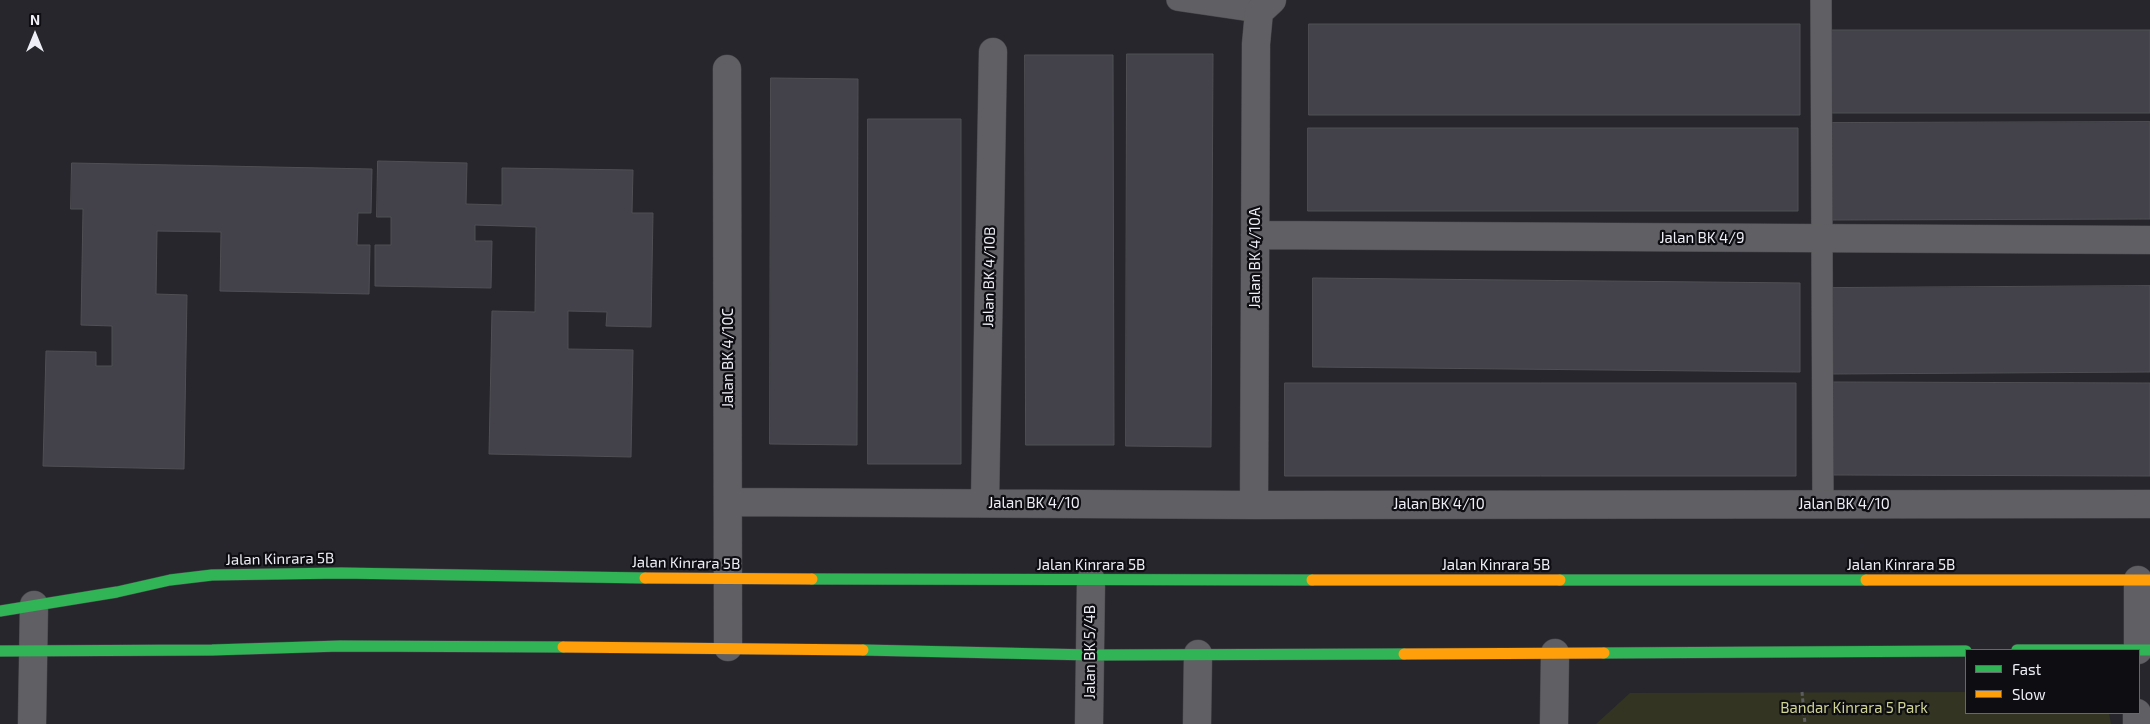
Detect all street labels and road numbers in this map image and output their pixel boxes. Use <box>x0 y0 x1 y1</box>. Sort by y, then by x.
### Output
street label: Jalan BK 4/10A <box>1246 208 1264 308</box>
street label: Jalan BK 4/10B <box>979 226 999 328</box>
street label: Jalan BK 4/9 <box>1659 229 1745 247</box>
street label: Jalan BK 4/10C <box>719 308 737 408</box>
street label: Jalan BK 4/10 <box>988 494 1080 512</box>
street label: Jalan BK 4/10 <box>1393 495 1485 513</box>
street label: Jalan BK 4/10 <box>1798 495 1890 513</box>
street label: Jalan Kinrara 5B <box>226 549 334 569</box>
street label: Jalan Kinrara 5B <box>632 553 740 573</box>
street label: Jalan Kinrara 5B <box>1037 556 1145 574</box>
street label: Jalan Kinrara 5B <box>1442 556 1550 574</box>
street label: Jalan Kinrara 5B <box>1847 556 1955 574</box>
street label: Jalan BK 5/4B <box>1081 605 1099 699</box>

